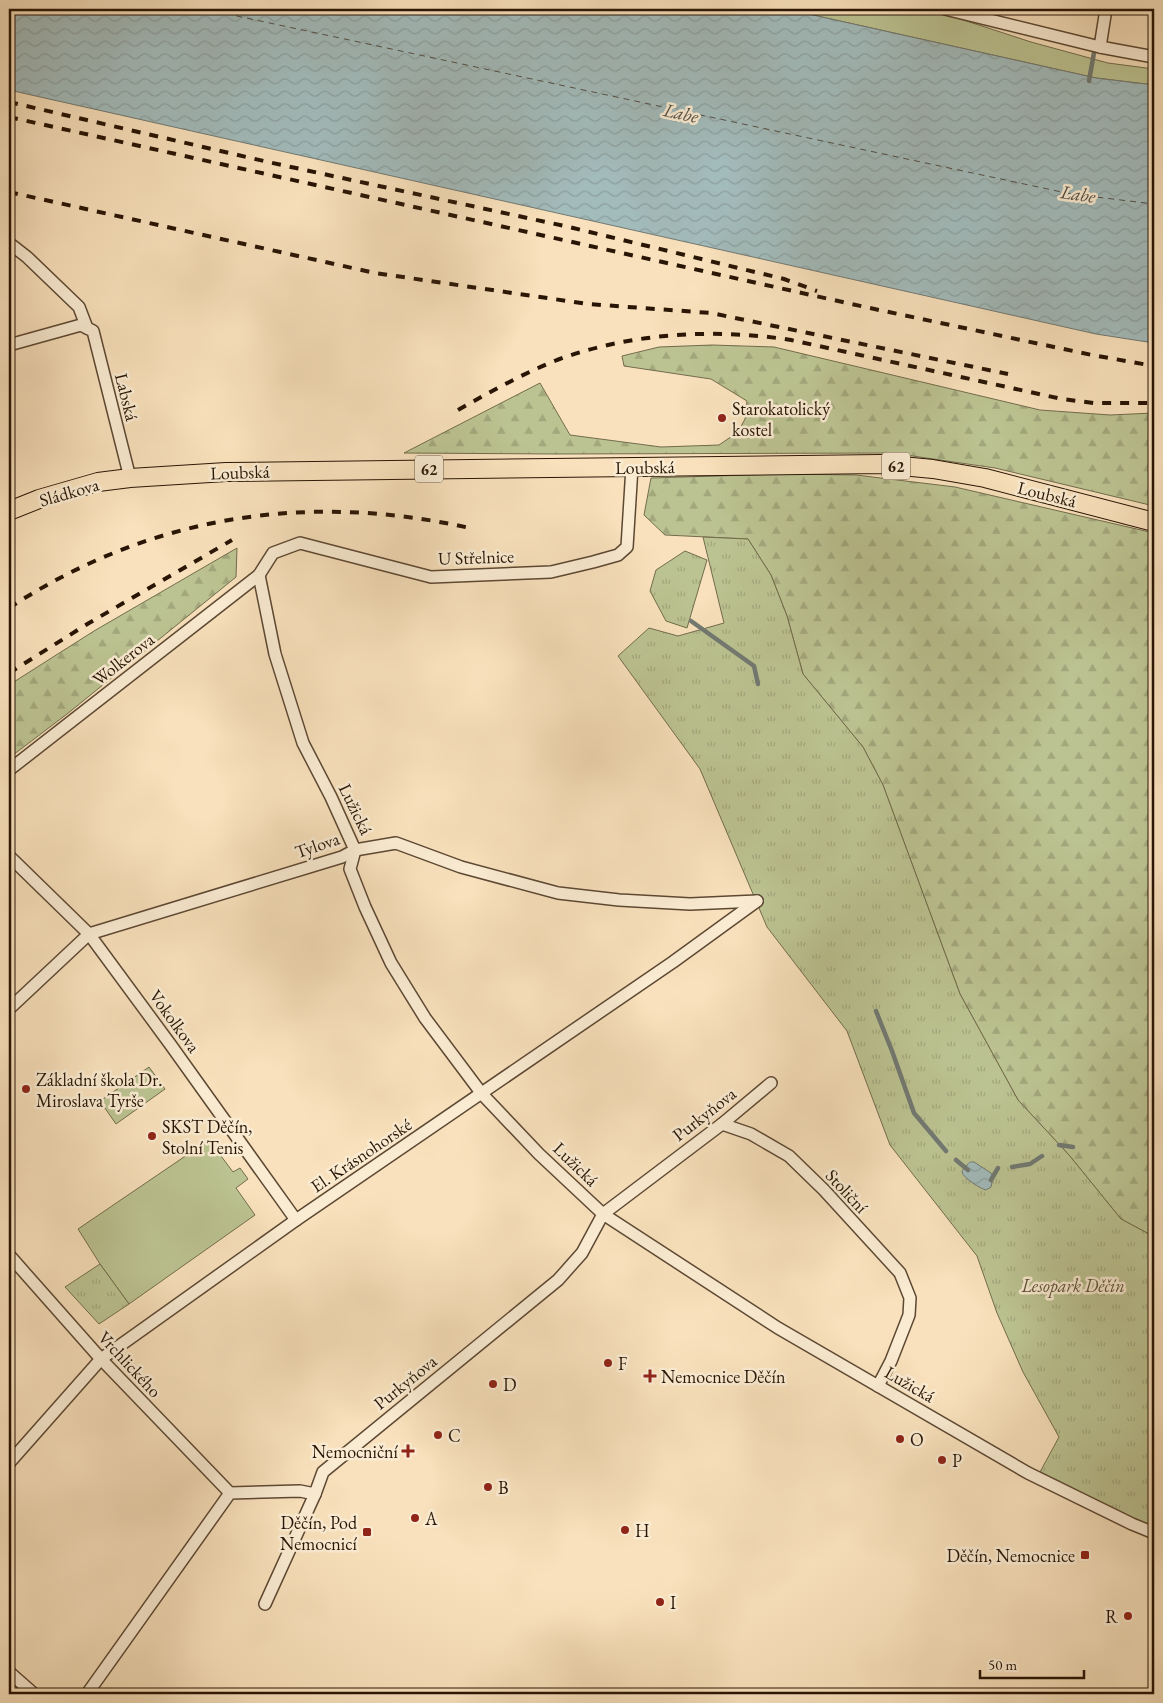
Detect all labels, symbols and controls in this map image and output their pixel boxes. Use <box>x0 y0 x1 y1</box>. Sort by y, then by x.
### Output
water label: Labe <box>660 97 701 129</box>
water label: Labe <box>1058 179 1098 209</box>
street label: Labská <box>110 371 144 424</box>
place label: Starokatolický kostel <box>732 397 830 441</box>
marker: Starokatolický kostel <box>716 412 728 424</box>
road number: 62 <box>882 452 910 480</box>
street label: Loubská <box>615 455 676 479</box>
road number: 62 <box>415 456 443 482</box>
street label: Loubská <box>210 459 271 485</box>
street label: Sládkova <box>37 472 102 511</box>
street label: Loubská <box>1015 476 1079 513</box>
street label: U Střelnice <box>438 544 514 570</box>
street label: Wolkerova <box>87 627 159 690</box>
street label: Lužická <box>334 780 379 839</box>
street label: Tylova <box>292 826 343 863</box>
street label: Vokolkova <box>144 985 206 1058</box>
place label: Základní škola Dr. Miroslava Tyrše <box>36 1068 162 1112</box>
street label: Purkyňova <box>667 1081 741 1146</box>
marker: Základní škola Dr. Miroslava Tyrše <box>20 1083 32 1095</box>
street label: El. Krásnohorské <box>306 1113 416 1197</box>
place label: SKST Děčín, Stolní Tenis <box>162 1115 252 1159</box>
marker: SKST Děčín, Stolní Tenis <box>146 1130 158 1142</box>
street label: Lužická <box>549 1137 604 1192</box>
street label: Stoliční <box>821 1164 874 1218</box>
park label: Lesopark Děčín <box>1020 1274 1125 1298</box>
street label: Vrchlického <box>93 1326 167 1402</box>
street label: Purkyňova <box>369 1349 442 1414</box>
place label: F <box>618 1352 627 1375</box>
marker: F <box>602 1357 614 1369</box>
street label: Lužická <box>881 1361 940 1408</box>
place label: Nemocnice Děčín <box>661 1365 786 1388</box>
marker: Nemocnice Děčín <box>643 1369 657 1383</box>
place label: D <box>503 1373 517 1396</box>
marker: D <box>487 1378 499 1390</box>
place label: C <box>448 1424 461 1447</box>
place label: O <box>910 1428 924 1451</box>
marker: C <box>432 1429 444 1441</box>
marker: O <box>894 1433 906 1445</box>
place label: Nemocniční <box>312 1440 399 1463</box>
marker: Nemocniční <box>402 1445 414 1457</box>
place label: P <box>952 1449 962 1472</box>
marker: P <box>936 1454 948 1466</box>
place label: B <box>498 1476 509 1499</box>
marker: B <box>482 1481 494 1493</box>
place label: A <box>424 1507 438 1530</box>
place label: Děčín, Pod Nemocnicí <box>280 1511 358 1555</box>
marker: A <box>409 1512 421 1524</box>
place label: H <box>635 1519 650 1542</box>
marker: H <box>619 1524 631 1536</box>
marker: Děčín, Pod Nemocnicí <box>361 1526 373 1538</box>
place label: Děčín, Nemocnice <box>946 1544 1075 1567</box>
marker: Děčín, Nemocnice <box>1079 1549 1091 1561</box>
place label: I <box>670 1591 676 1614</box>
marker: I <box>654 1596 666 1608</box>
place label: R <box>1105 1605 1118 1628</box>
marker: R <box>1122 1610 1134 1622</box>
scale bar <box>980 1648 1084 1680</box>
text: 50 m <box>988 1655 1017 1674</box>

